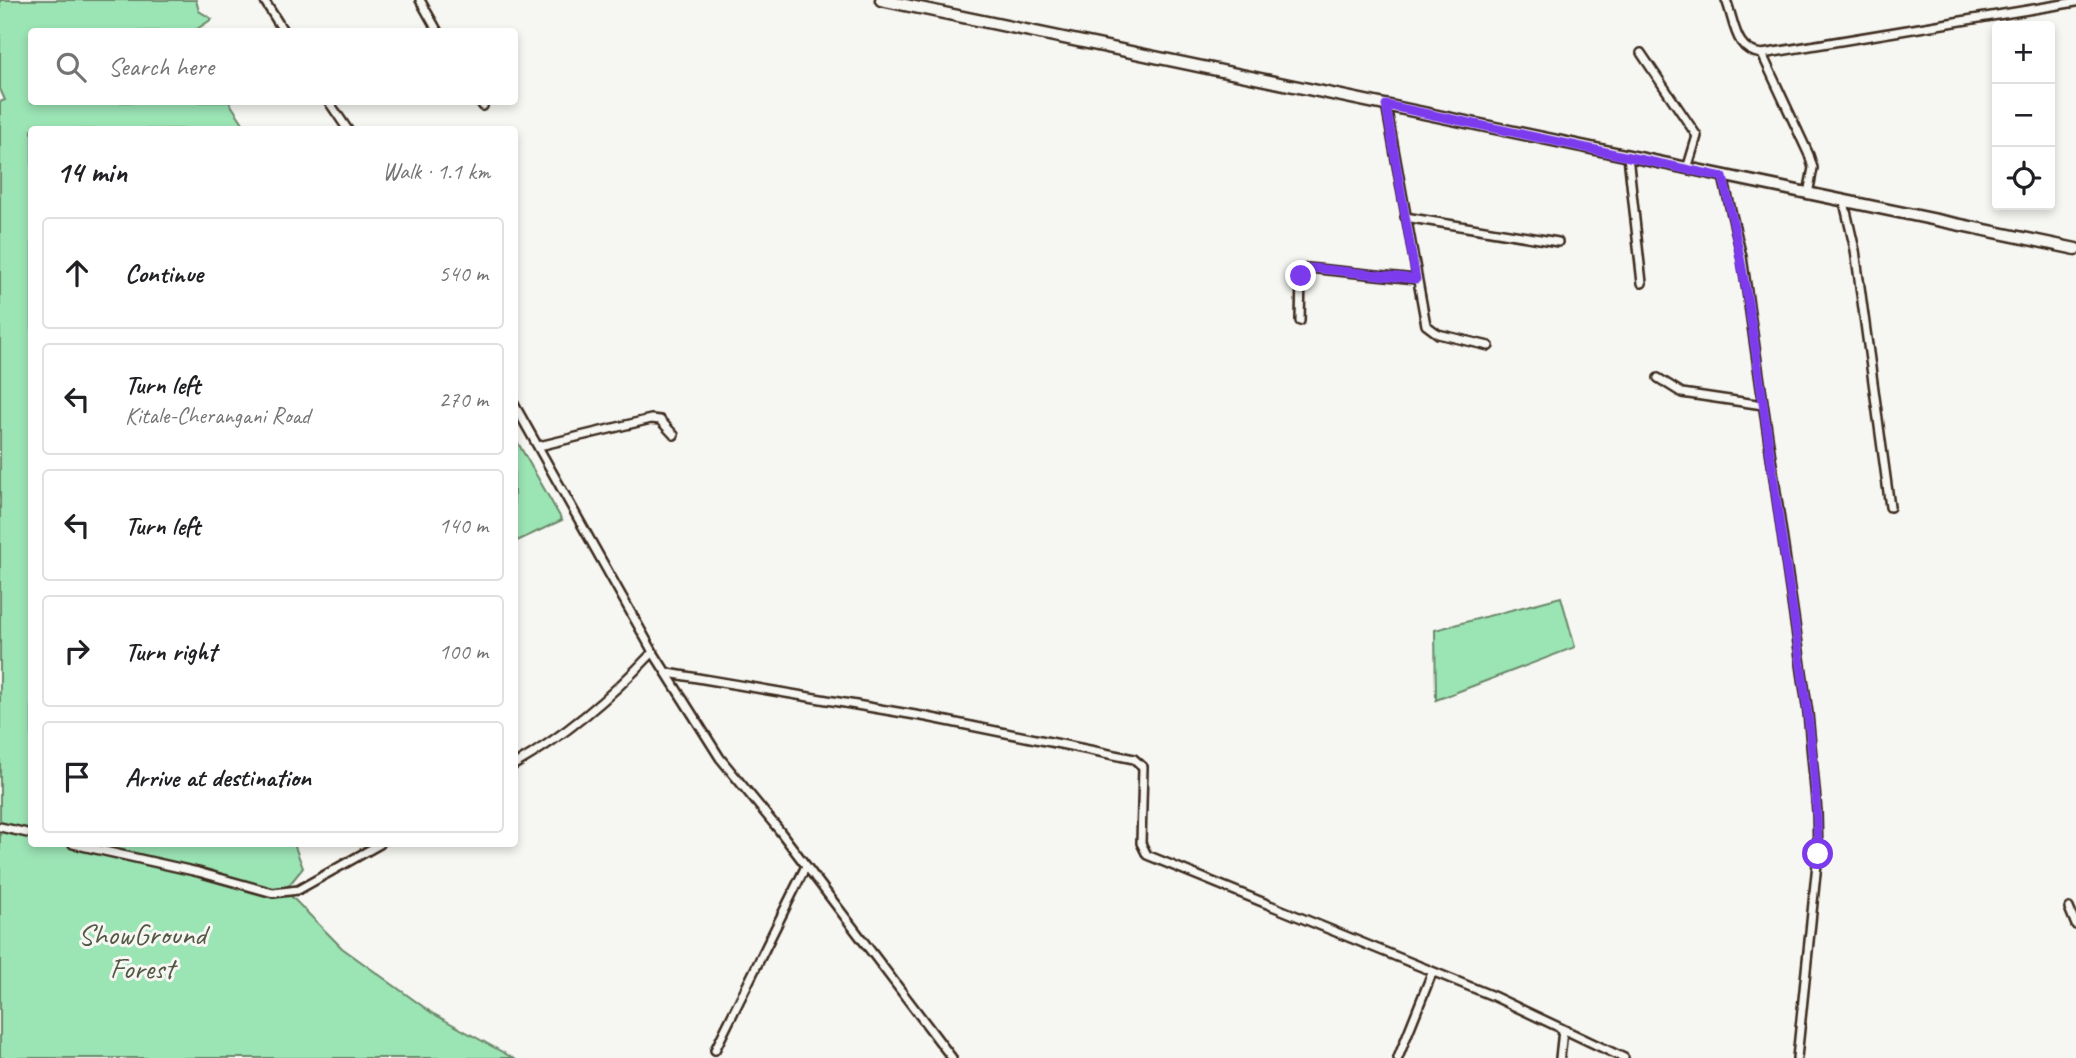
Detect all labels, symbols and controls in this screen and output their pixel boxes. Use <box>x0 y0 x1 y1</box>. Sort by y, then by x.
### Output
map controls <box>1992 21 2055 210</box>
button: + <box>1992 21 2055 84</box>
search box <box>28 28 518 105</box>
icon: search <box>52 48 90 86</box>
text: Search here <box>108 50 214 83</box>
button: − <box>1992 84 2055 147</box>
button: locate <box>1992 147 2055 210</box>
text: 14 min <box>56 153 127 191</box>
text: Walk · 1.1 km <box>382 157 490 186</box>
icon: ahead <box>58 254 96 292</box>
text: Continue <box>125 257 203 290</box>
text: 540 m <box>439 259 488 288</box>
route end <box>1285 260 1316 291</box>
text: Turn left <box>125 368 200 401</box>
icon: left <box>58 380 96 418</box>
text: 270 m <box>439 385 488 414</box>
text: Kitale-Cherangani Road <box>125 401 310 430</box>
icon: left <box>58 506 96 544</box>
text: Turn left <box>125 509 200 542</box>
text: 140 m <box>439 511 488 540</box>
icon: right <box>58 632 96 670</box>
text: Turn right <box>125 635 216 668</box>
text: 100 m <box>439 637 488 666</box>
icon: arrive <box>58 758 96 796</box>
text: Arrive at destination <box>125 761 311 794</box>
route start <box>1802 838 1833 869</box>
park label: ShowGround Forest <box>78 915 210 987</box>

